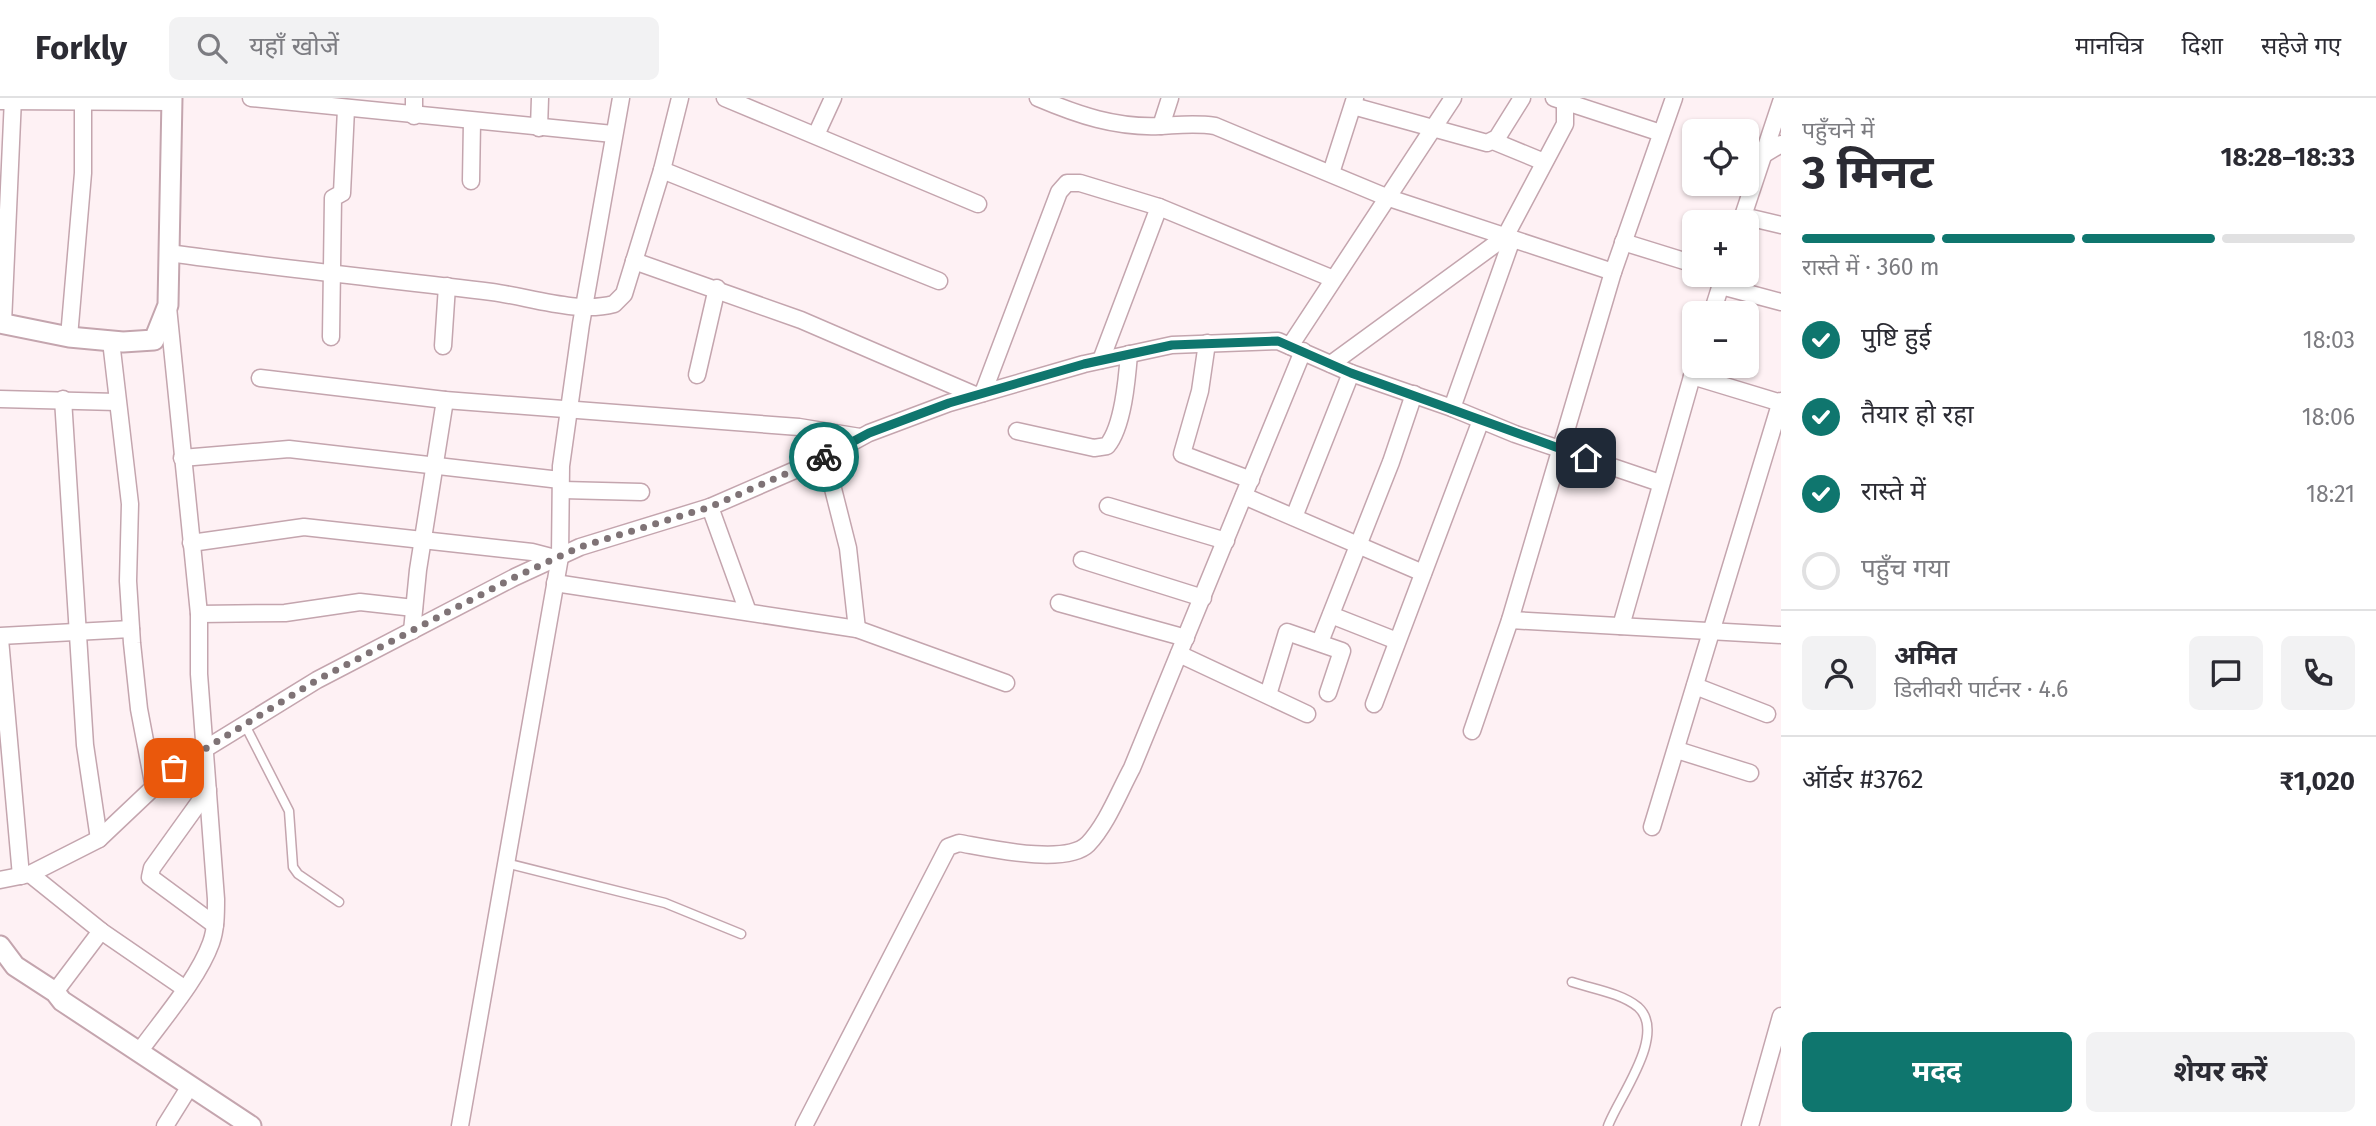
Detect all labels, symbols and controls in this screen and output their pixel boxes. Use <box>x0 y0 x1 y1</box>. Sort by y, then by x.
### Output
search box <box>169 17 659 80</box>
text: Forkly <box>35 28 127 68</box>
icon: search <box>193 29 231 67</box>
text: यहाँ खोजें <box>249 31 339 62</box>
text: मानचित्र <box>2075 32 2144 60</box>
text: दिशा <box>2182 32 2223 60</box>
text: सहेजे गए <box>2261 32 2341 60</box>
text: पहुँचने में <box>1802 116 1875 144</box>
map controls <box>1682 119 1759 378</box>
button: locate <box>1682 119 1759 196</box>
text: 18:28–18:33 <box>2220 142 2355 173</box>
text: 3 मिनट <box>1802 145 1933 200</box>
button: + <box>1682 210 1759 287</box>
text: रास्ते में · 360 m <box>1802 253 1939 281</box>
button: − <box>1682 301 1759 378</box>
icon: check <box>1802 321 1840 359</box>
text: पुष्टि हुई <box>1861 322 1931 353</box>
text: 18:03 <box>2303 326 2355 354</box>
icon: check <box>1802 398 1840 436</box>
text: तैयार हो रहा <box>1861 399 1974 430</box>
text: 18:06 <box>2302 403 2355 431</box>
courier <box>789 422 859 492</box>
pin <box>1556 428 1616 488</box>
icon: bike <box>805 438 843 476</box>
icon: home <box>1567 439 1605 477</box>
icon: check <box>1802 475 1840 513</box>
text: रास्ते में <box>1861 476 1926 507</box>
text: 18:21 <box>2306 480 2355 508</box>
text: पहुँच गया <box>1861 553 1949 584</box>
button: person <box>1802 636 1876 710</box>
button: chat <box>2189 636 2263 710</box>
button: phone <box>2281 636 2355 710</box>
text: अमित <box>1894 640 1957 671</box>
text: डिलीवरी पार्टनर · 4.6 <box>1894 675 2068 703</box>
pin <box>144 738 204 798</box>
icon: bag <box>155 749 193 787</box>
text: ऑर्डर #3762 <box>1802 764 1924 795</box>
text: ₹1,020 <box>2279 766 2355 797</box>
button: मदद <box>1802 1032 2072 1112</box>
button: शेयर करें <box>2086 1032 2355 1112</box>

